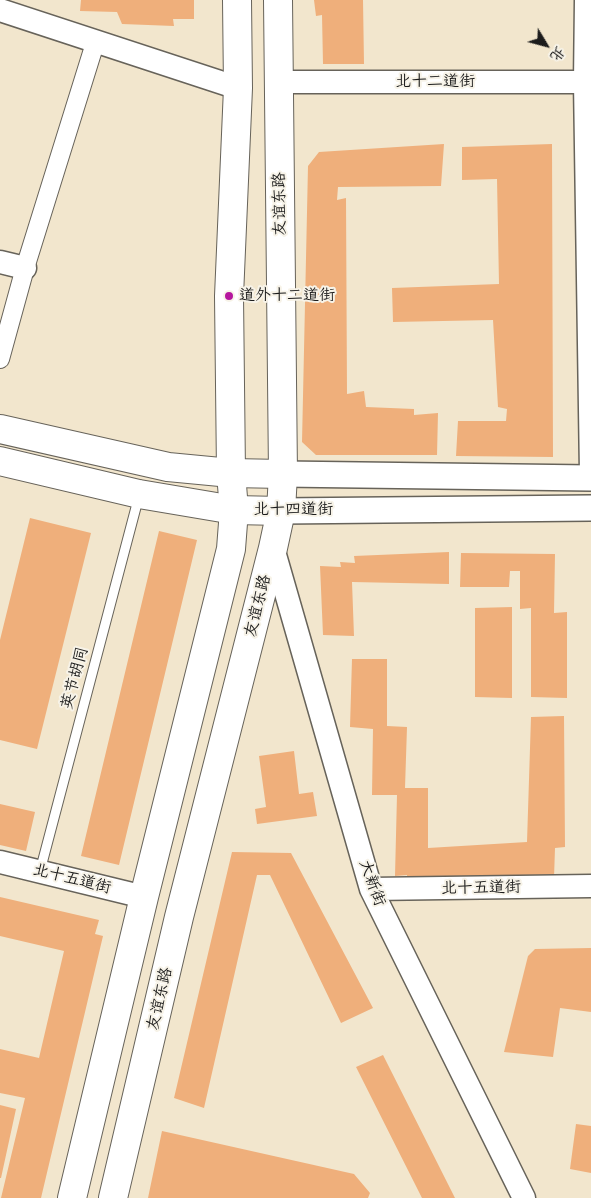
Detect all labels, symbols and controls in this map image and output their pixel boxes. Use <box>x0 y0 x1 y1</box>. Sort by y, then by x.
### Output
north arrow <box>521 20 571 70</box>
text: 北 <box>547 43 570 66</box>
street label: 北十二道街 <box>395 72 475 92</box>
street label: 友谊东路 <box>270 172 290 236</box>
place label: 道外十二道街 <box>239 286 335 306</box>
marker: 道外十二道街 <box>223 290 235 302</box>
street label: 北十四道街 <box>253 500 333 520</box>
street label: 友谊东路 <box>241 573 275 639</box>
street label: 英节胡同 <box>57 645 93 711</box>
street label: 大新街 <box>355 857 389 909</box>
street label: 北十五道街 <box>31 860 113 898</box>
street label: 北十五道街 <box>441 878 521 898</box>
street label: 友谊东路 <box>143 966 177 1032</box>

